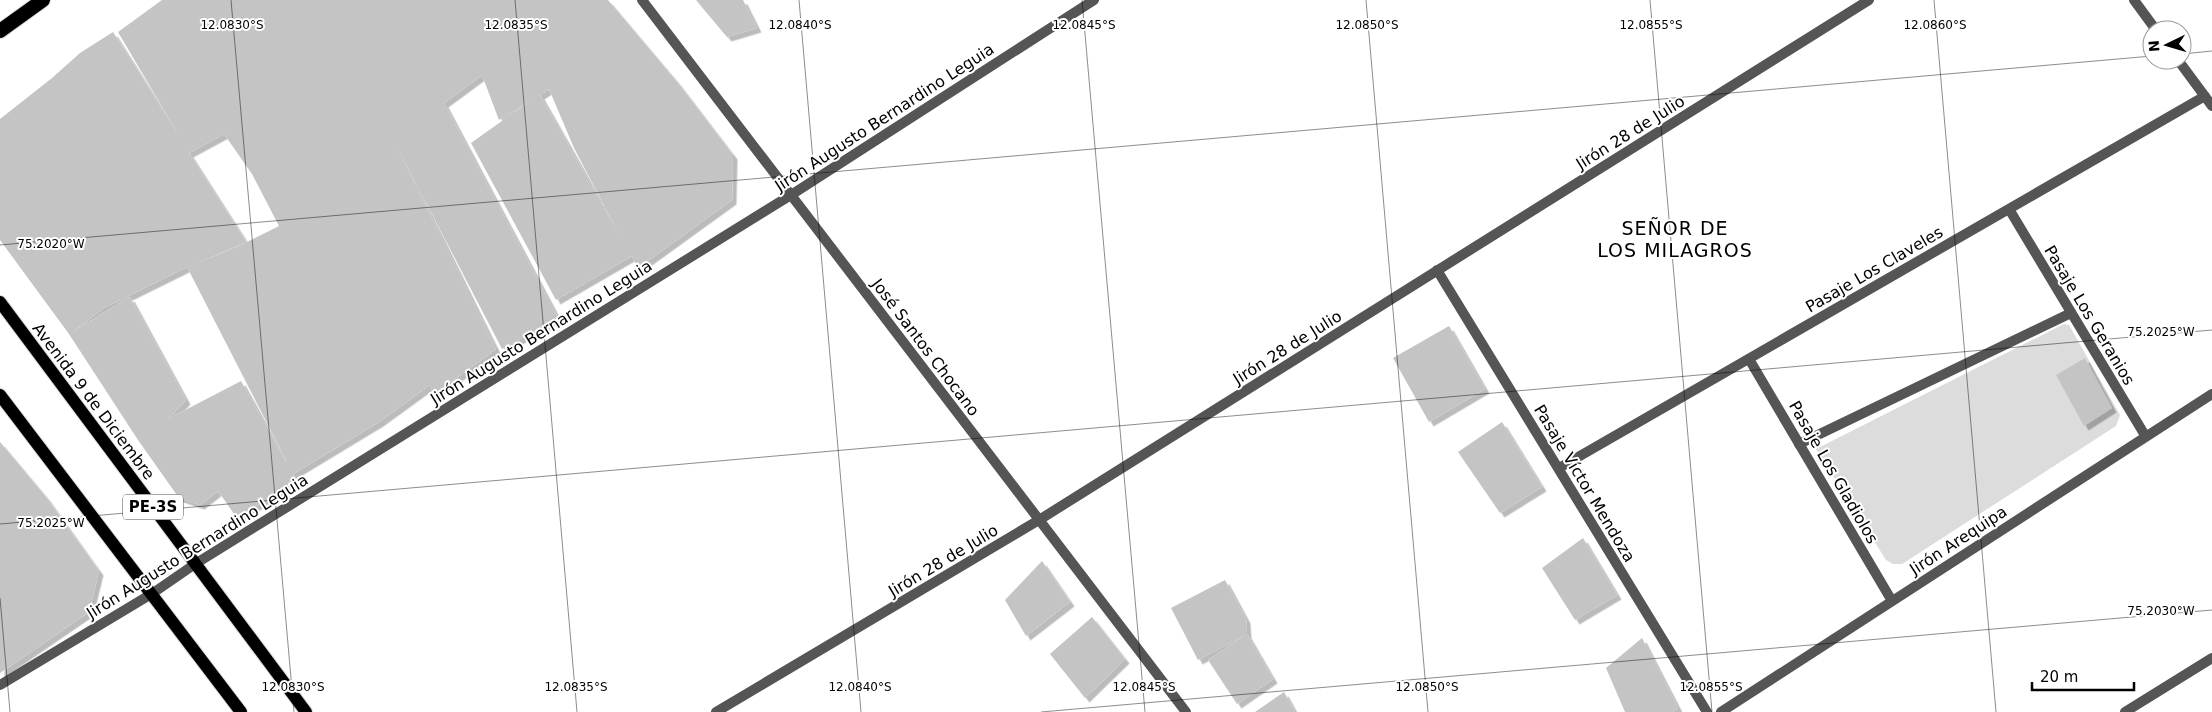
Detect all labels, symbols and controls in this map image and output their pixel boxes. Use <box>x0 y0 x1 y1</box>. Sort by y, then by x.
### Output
text: 12.0830°S <box>200 18 264 32</box>
text: 12.0835°S <box>484 18 548 32</box>
text: 12.0840°S <box>768 18 832 32</box>
text: 12.0845°S <box>1052 18 1116 32</box>
text: 12.0850°S <box>1335 18 1399 32</box>
text: 12.0855°S <box>1619 18 1683 32</box>
text: 12.0860°S <box>1903 18 1967 32</box>
north arrow <box>2142 20 2192 70</box>
street label: Jirón Augusto Bernardino Leguia <box>770 39 997 196</box>
text: N <box>2146 40 2163 53</box>
street label: Jirón 28 de Julio <box>1572 91 1688 174</box>
district label: SEÑOR DE LOS MILAGROS <box>1597 217 1753 261</box>
street label: Pasaje Los Claveles <box>1802 222 1946 317</box>
text: 75.2020°W <box>17 237 85 251</box>
street label: Pasaje Los Geranios <box>2040 242 2139 388</box>
street label: Jirón Augusto Bernardino Leguia <box>426 256 655 409</box>
street label: José Santos Chocano <box>867 274 983 420</box>
street label: Jirón 28 de Julio <box>1229 306 1345 389</box>
street label: Avenida 9 de Diciembre <box>29 319 159 483</box>
text: 75.2025°W <box>2127 325 2195 339</box>
street label: Pasaje Los Gladiolos <box>1785 397 1882 547</box>
street label: Pasaje Víctor Mendoza <box>1530 401 1639 565</box>
street label: Jirón Augusto Bernardino Leguia <box>82 470 311 623</box>
road number: PE-3S <box>123 494 183 520</box>
street label: Jirón Arequipa <box>1905 502 2010 579</box>
text: 75.2025°W <box>17 516 85 530</box>
street label: Jirón 28 de Julio <box>884 520 1002 601</box>
text: 75.2030°W <box>2127 604 2195 618</box>
scale bar <box>2032 660 2134 692</box>
text: 20 m <box>2040 668 2078 686</box>
text: 12.0830°S <box>261 680 325 694</box>
text: 12.0835°S <box>544 680 608 694</box>
text: 12.0840°S <box>828 680 892 694</box>
text: 12.0845°S <box>1112 680 1176 694</box>
text: 12.0850°S <box>1395 680 1459 694</box>
text: 12.0855°S <box>1679 680 1743 694</box>

